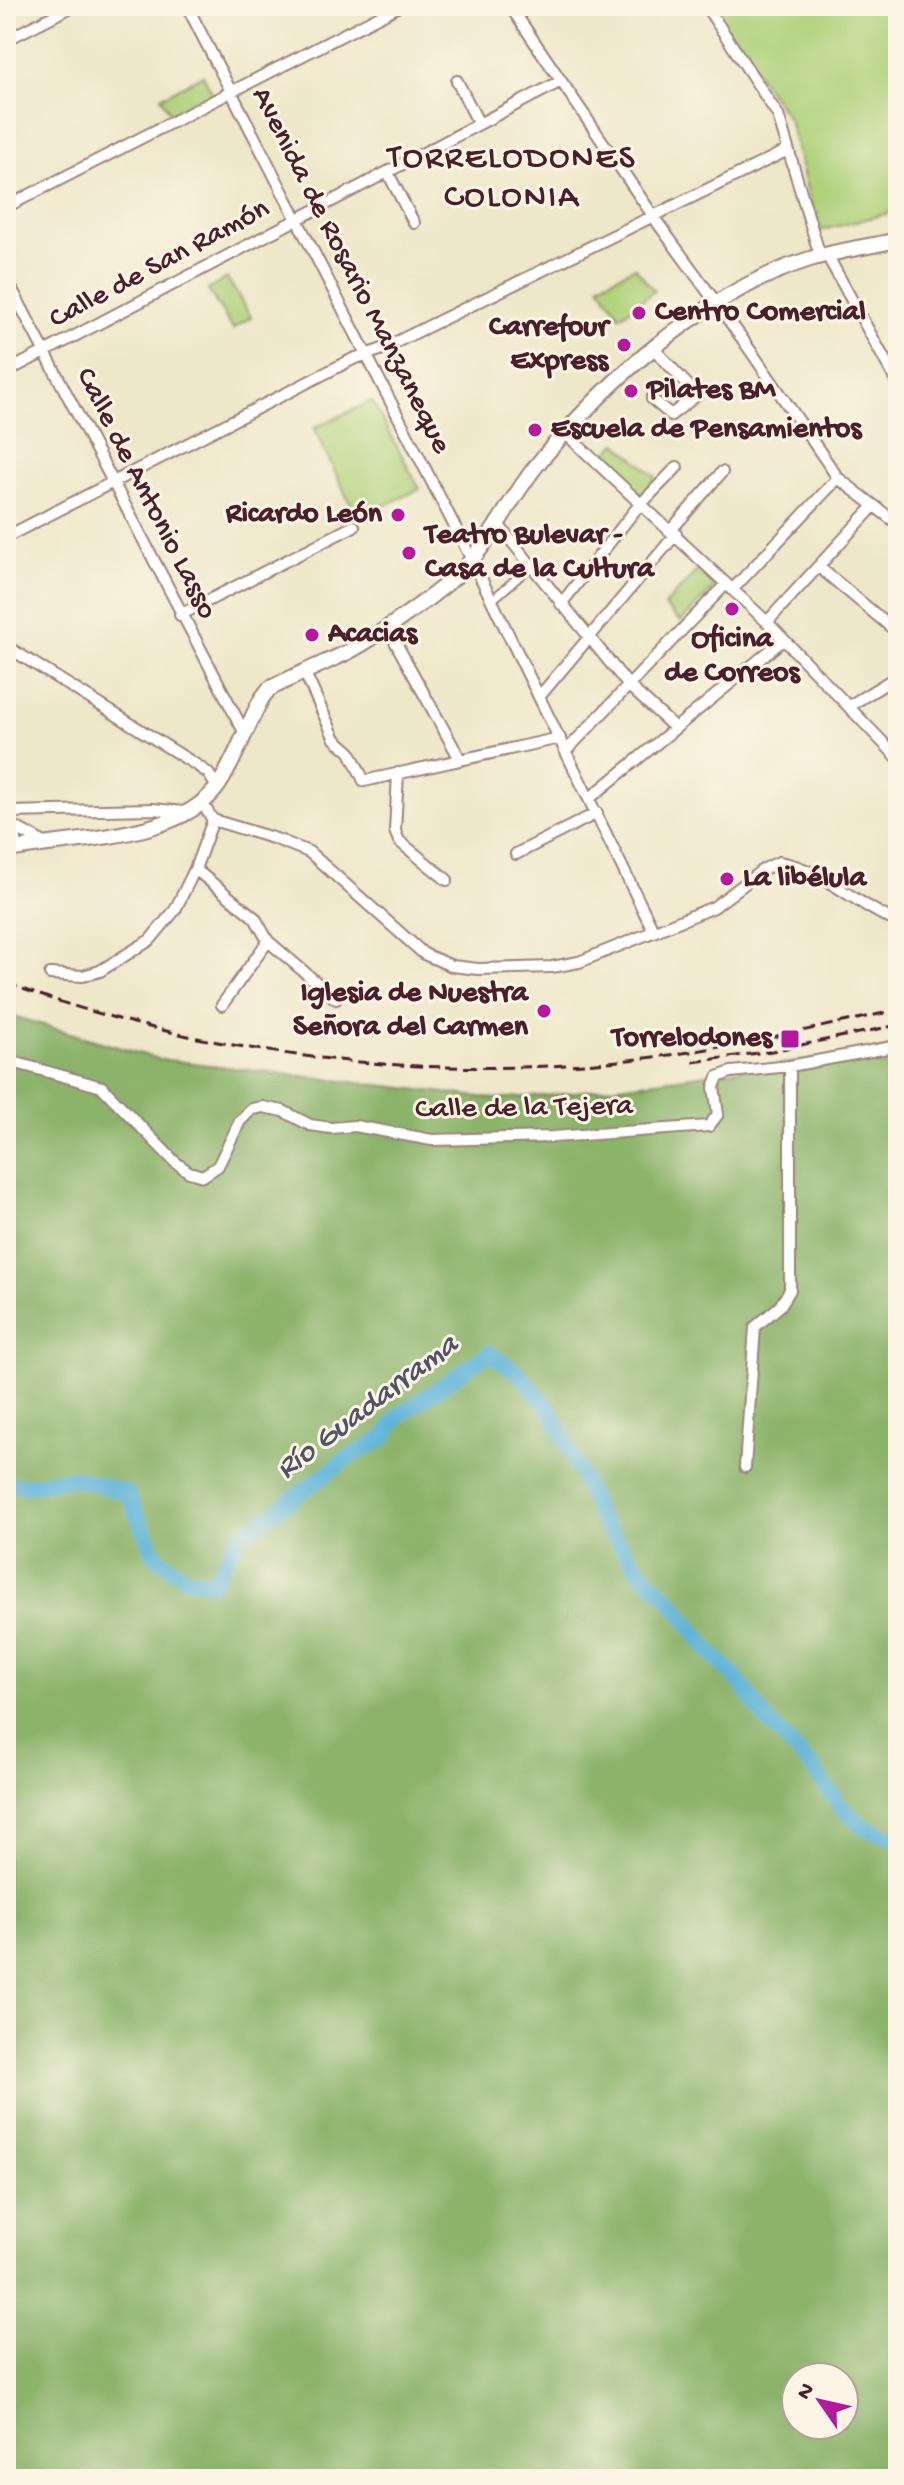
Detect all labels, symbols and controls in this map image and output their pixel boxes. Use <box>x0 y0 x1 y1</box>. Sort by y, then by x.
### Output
street label: Avenida de Rosario Manzaneque <box>242 82 458 460</box>
district label: TORRELODONES COLONIA <box>385 140 637 219</box>
street label: Calle de San Ramón <box>44 192 276 338</box>
place label: Centro Comercial <box>655 296 866 331</box>
marker: Centro Comercial <box>630 304 648 322</box>
place label: Carrefour Express <box>489 311 611 380</box>
marker: Carrefour Express <box>615 336 633 354</box>
street label: Calle de Antonio Lasso <box>66 362 224 626</box>
place label: Pilates BM <box>645 374 777 409</box>
marker: Pilates BM <box>622 382 640 400</box>
place label: Escuela de Pensamientos <box>551 413 863 448</box>
marker: Escuela de Pensamientos <box>526 421 544 439</box>
place label: Ricardo León <box>225 498 383 533</box>
marker: Ricardo León <box>389 506 407 524</box>
place label: Teatro Bulevar - Casa de la Cultura <box>423 519 655 588</box>
marker: Teatro Bulevar - Casa de la Cultura <box>400 544 418 562</box>
marker: Oficina de Correos <box>723 600 741 618</box>
place label: Acacias <box>327 618 419 653</box>
place label: Oficina de Correos <box>664 623 802 692</box>
marker: Acacias <box>303 626 321 644</box>
place label: La libélula <box>743 862 867 897</box>
marker: La libélula <box>718 870 736 888</box>
place label: Iglesia de Nuestra Señora del Carmen <box>293 977 529 1046</box>
marker: Iglesia de Nuestra Señora del Carmen <box>535 1002 553 1020</box>
place label: Torrelodones <box>610 1022 774 1057</box>
marker: Torrelodones <box>779 1028 801 1050</box>
street label: Calle de la Tejera <box>415 1090 635 1128</box>
water label: Río Guadarrama <box>269 1326 468 1489</box>
north arrow <box>780 2361 860 2441</box>
text: N <box>792 2379 822 2405</box>

